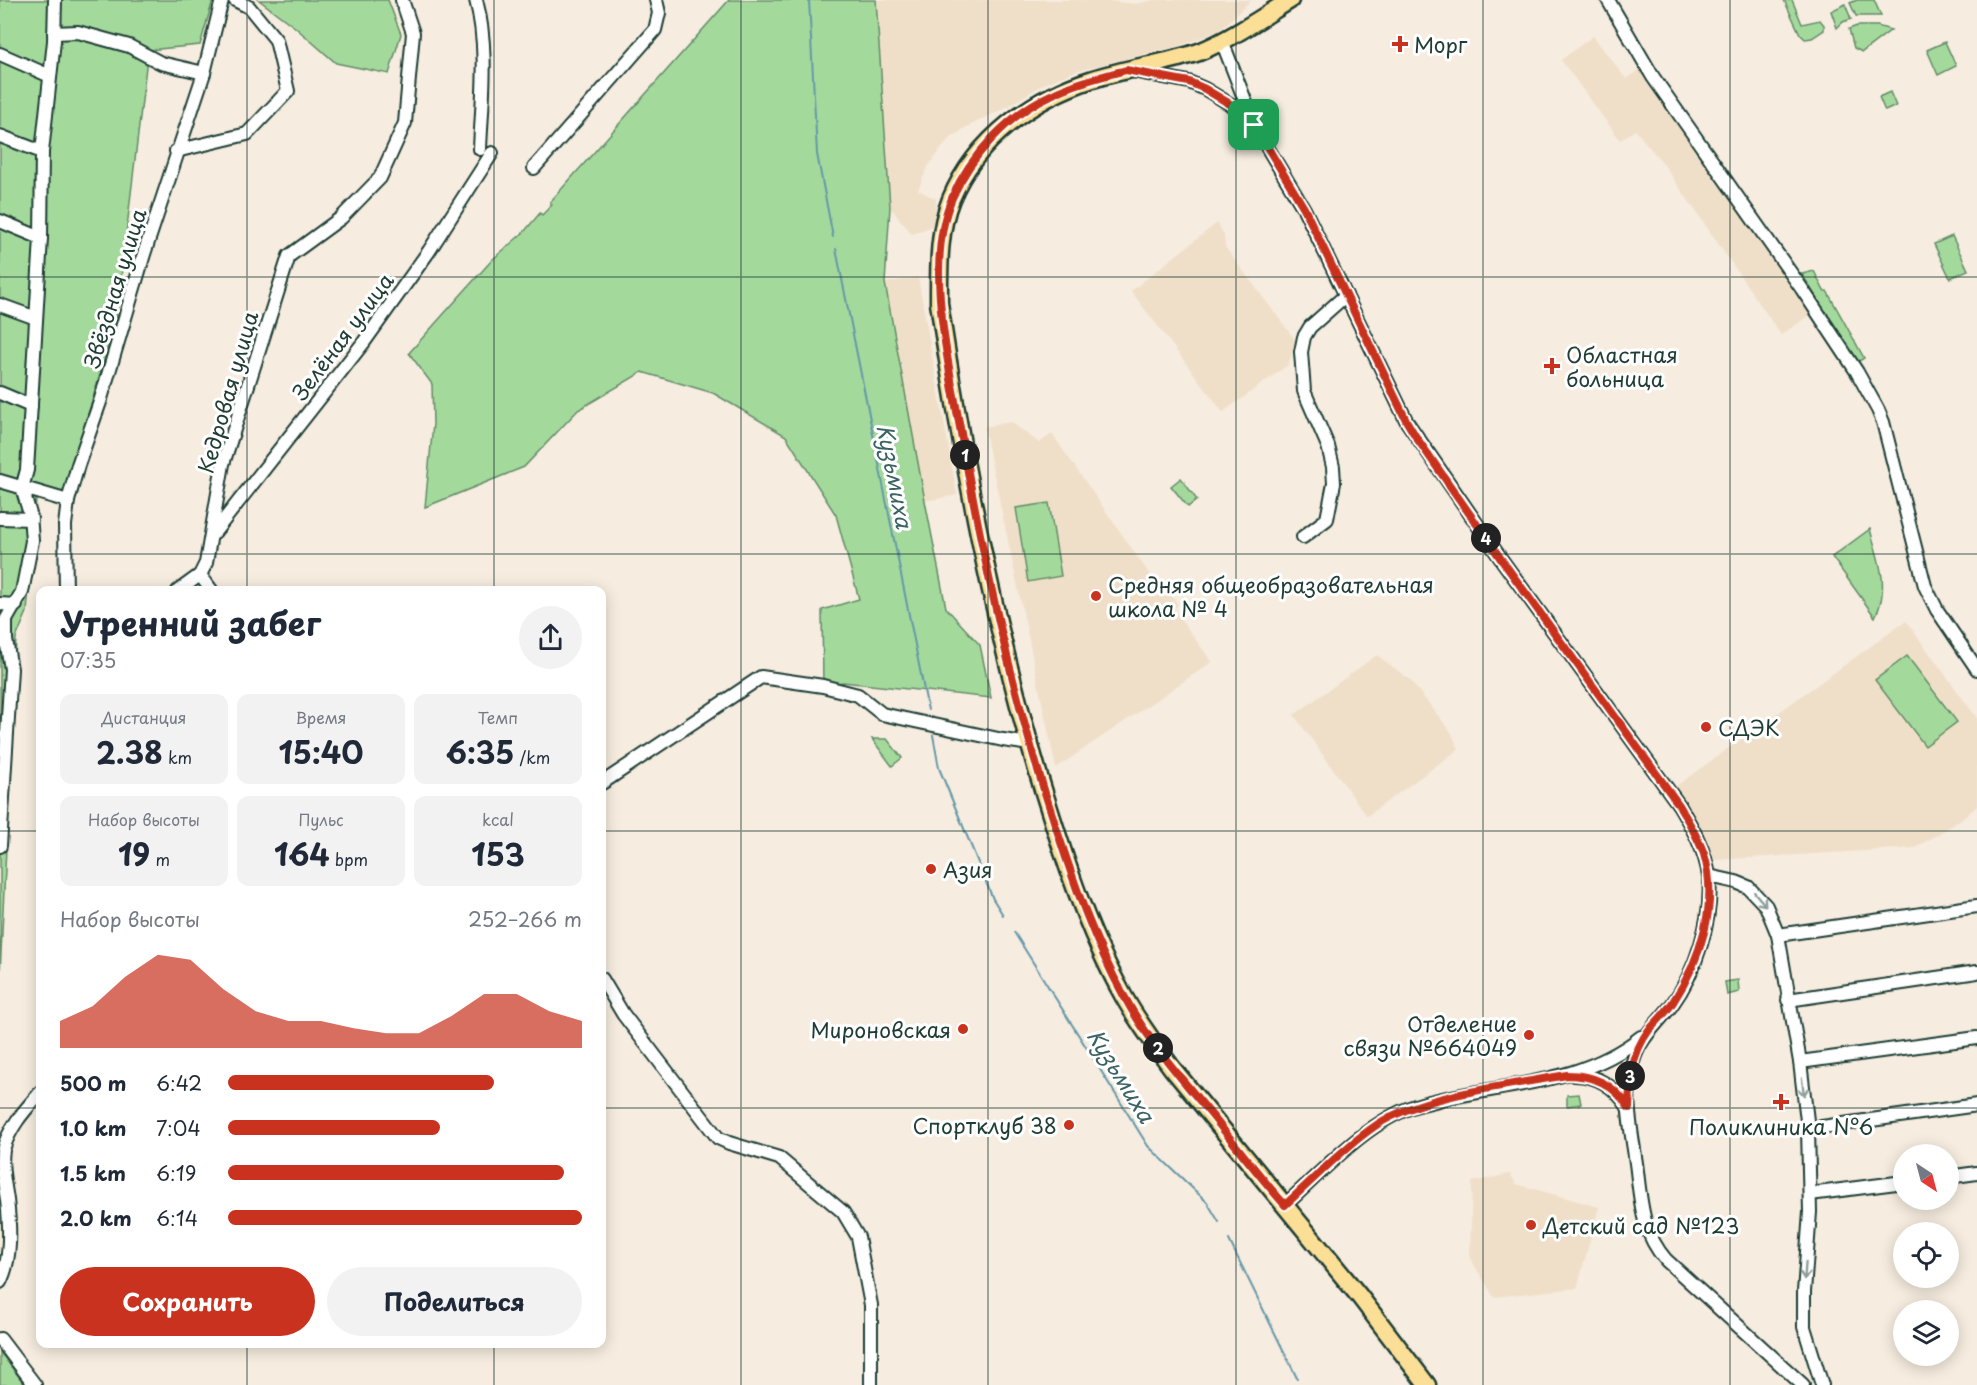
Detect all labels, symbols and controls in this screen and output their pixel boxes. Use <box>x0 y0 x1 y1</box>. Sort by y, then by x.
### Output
place label: Морг <box>1414 28 1468 60</box>
marker: Морг <box>1391 35 1409 53</box>
pin <box>1228 99 1279 150</box>
icon: arrive <box>1237 108 1270 141</box>
street label: Звёздная улица <box>75 203 154 372</box>
street label: Зелёная улица <box>283 265 401 407</box>
street label: Кедровая улица <box>189 306 266 477</box>
place label: Областная больница <box>1566 338 1678 394</box>
marker: Областная больница <box>1543 357 1561 375</box>
water label: Кузьмиха <box>870 421 922 532</box>
pin: 1 <box>950 440 980 470</box>
text: 1 <box>961 443 969 467</box>
pin: 4 <box>1471 523 1501 553</box>
text: 4 <box>1481 526 1491 550</box>
place label: Средняя общеобразовательная школа № 4 <box>1108 568 1434 624</box>
marker: Средняя общеобразовательная школа № 4 <box>1089 589 1103 603</box>
text: Утренний забег <box>60 597 321 647</box>
button: share <box>519 606 582 669</box>
text: 07:35 <box>60 645 116 675</box>
text: Дистанция <box>102 705 186 729</box>
text: Время <box>295 705 347 729</box>
text: Темп <box>478 705 518 729</box>
place label: СДЭК <box>1718 711 1780 743</box>
marker: СДЭК <box>1699 720 1713 734</box>
text: 2.38 <box>96 729 163 774</box>
text: 15:40 <box>279 729 364 774</box>
text: 6:35 <box>446 729 514 774</box>
text: km <box>163 745 192 769</box>
text: /km <box>514 745 550 769</box>
text: Набор высоты <box>88 807 200 831</box>
text: Пульс <box>298 807 344 831</box>
text: kcal <box>482 807 514 831</box>
text: 19 <box>118 831 150 876</box>
text: 164 <box>274 831 330 876</box>
text: 153 <box>471 831 525 876</box>
text: m <box>150 847 170 871</box>
text: bpm <box>330 847 368 871</box>
place label: Азия <box>943 853 993 885</box>
marker: Азия <box>924 862 938 876</box>
one-way arrow <box>1753 891 1767 906</box>
text: Набор высоты <box>60 904 200 934</box>
text: 252–266 m <box>468 904 582 934</box>
place label: Отделение связи №664049 <box>1343 1007 1517 1063</box>
place label: Мироновская <box>810 1013 951 1045</box>
marker: Мироновская <box>956 1022 970 1036</box>
water label: Кузьмиха <box>1080 1022 1165 1129</box>
marker: Отделение связи №664049 <box>1522 1028 1536 1042</box>
pin: 2 <box>1143 1033 1173 1063</box>
text: 2 <box>1152 1036 1164 1060</box>
pin: 3 <box>1615 1061 1645 1091</box>
text: 3 <box>1625 1064 1635 1088</box>
text: 500 m <box>60 1068 127 1098</box>
text: 6:42 <box>156 1068 202 1098</box>
one-way arrow <box>1798 1077 1809 1097</box>
marker: Поликлиника N°6 <box>1772 1093 1790 1111</box>
place label: Спортклуб 38 <box>913 1109 1057 1141</box>
place label: Поликлиника N°6 <box>1689 1110 1873 1142</box>
text: 1.0 km <box>60 1113 127 1143</box>
text: 7:04 <box>156 1113 201 1143</box>
marker: Спортклуб 38 <box>1062 1118 1076 1132</box>
north arrow <box>1893 1144 1959 1210</box>
map controls <box>1893 1144 1959 1366</box>
text: 1.5 km <box>60 1158 126 1188</box>
text: 6:19 <box>156 1158 196 1188</box>
text: 2.0 km <box>60 1203 132 1233</box>
text: 6:14 <box>156 1203 198 1233</box>
place label: Детский сад №123 <box>1542 1209 1739 1241</box>
marker: Детский сад №123 <box>1524 1218 1538 1232</box>
button: locate <box>1893 1222 1959 1288</box>
one-way arrow <box>1800 1260 1811 1280</box>
button: Сохранить <box>60 1267 315 1336</box>
button: Поделиться <box>327 1267 582 1336</box>
button: layers <box>1893 1300 1959 1366</box>

